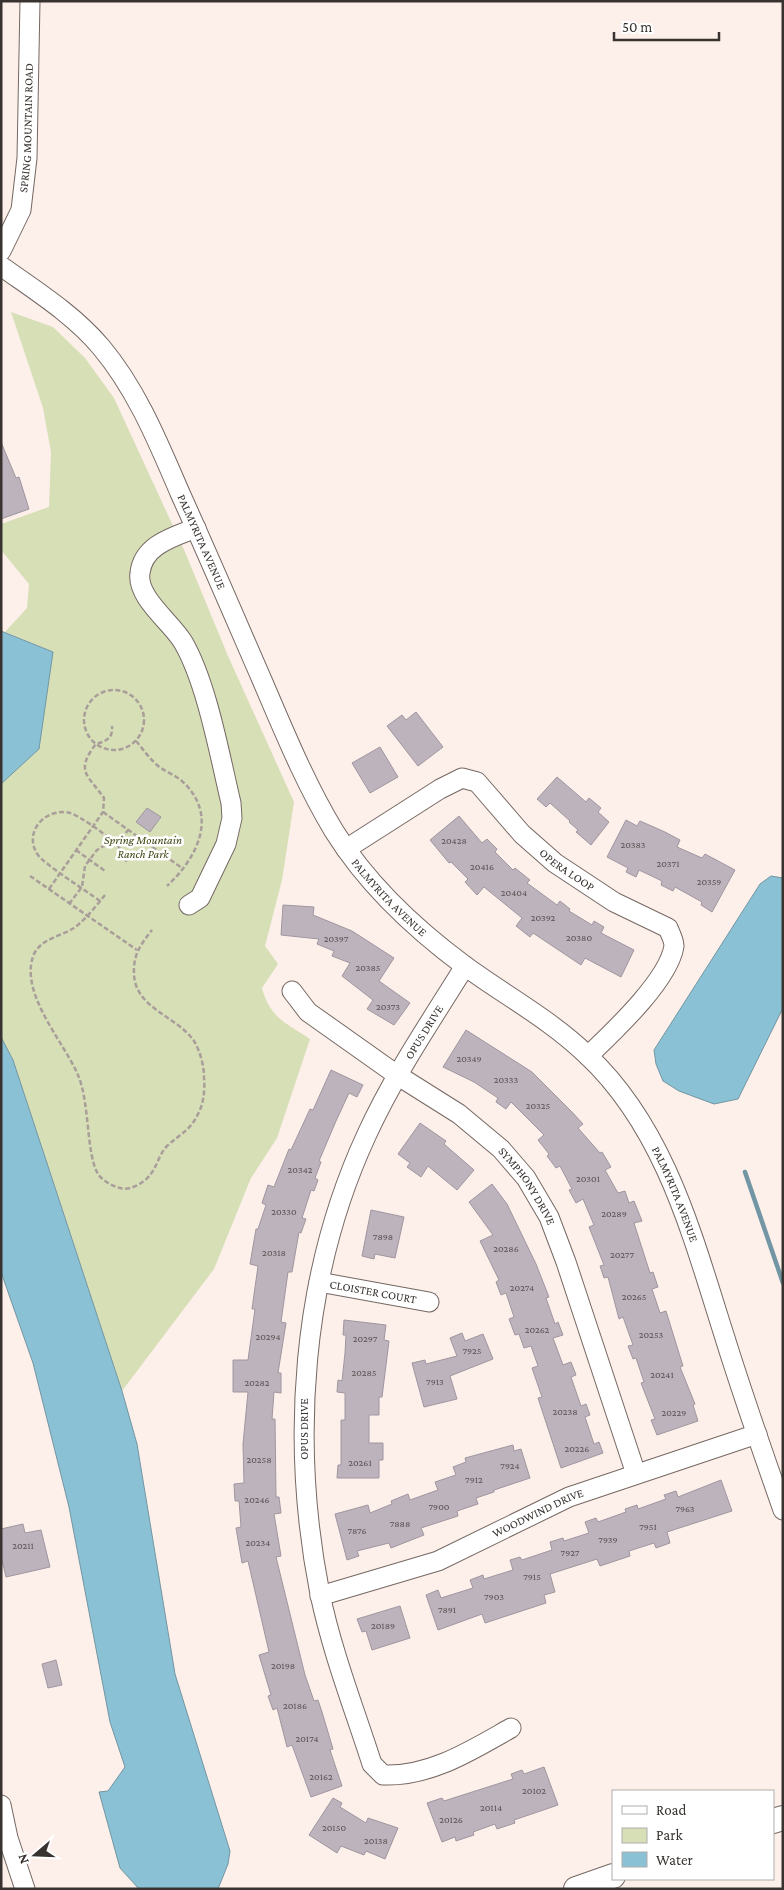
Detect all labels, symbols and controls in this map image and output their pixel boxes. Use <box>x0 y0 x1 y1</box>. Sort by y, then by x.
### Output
scale bar <box>614 10 719 42</box>
text: 50 m <box>622 19 652 35</box>
street label: SPRING MOUNTAIN ROAD <box>16 63 36 193</box>
street label: PALMYRITA AVENUE <box>174 492 229 592</box>
park label: Spring Mountain Ranch Park <box>104 833 182 861</box>
house number: 20428 <box>441 835 467 846</box>
house number: 20383 <box>621 839 646 850</box>
street label: OPERA LOOP <box>537 846 597 894</box>
street label: PALMYRITA AVENUE <box>349 856 430 940</box>
house number: 20371 <box>657 858 679 869</box>
house number: 20416 <box>470 861 494 872</box>
house number: 20359 <box>697 876 721 887</box>
house number: 20404 <box>501 887 527 898</box>
house number: 20392 <box>531 912 556 923</box>
house number: 20380 <box>566 932 592 943</box>
house number: 20397 <box>324 933 349 944</box>
house number: 20385 <box>355 962 381 973</box>
house number: 20373 <box>376 1001 400 1012</box>
street label: OPUS DRIVE <box>402 1002 446 1062</box>
house number: 20349 <box>456 1053 482 1064</box>
house number: 20333 <box>494 1074 518 1085</box>
house number: 20325 <box>526 1100 551 1111</box>
street label: SYMPHONY DRIVE <box>496 1144 559 1227</box>
street label: PALMYRITA AVENUE <box>649 1144 701 1244</box>
house number: 20342 <box>288 1164 313 1175</box>
house number: 20301 <box>576 1173 600 1184</box>
house number: 20330 <box>271 1206 297 1217</box>
house number: 20289 <box>601 1208 627 1219</box>
house number: 7898 <box>373 1231 393 1242</box>
house number: 20286 <box>493 1243 519 1254</box>
house number: 20318 <box>262 1247 286 1258</box>
house number: 20277 <box>610 1249 634 1260</box>
street label: CLOISTER COURT <box>329 1277 418 1307</box>
house number: 20274 <box>510 1282 534 1293</box>
house number: 20265 <box>622 1291 647 1302</box>
house number: 20262 <box>525 1324 550 1335</box>
house number: 20253 <box>639 1329 663 1340</box>
house number: 20294 <box>255 1331 281 1342</box>
house number: 20297 <box>353 1333 378 1344</box>
house number: 7925 <box>462 1345 482 1356</box>
house number: 20285 <box>351 1367 377 1378</box>
house number: 20241 <box>650 1369 674 1380</box>
house number: 7913 <box>426 1376 444 1387</box>
house number: 20282 <box>244 1377 270 1388</box>
street label: OPUS DRIVE <box>297 1398 311 1460</box>
house number: 20238 <box>552 1406 578 1417</box>
house number: 20229 <box>662 1407 686 1418</box>
house number: 20226 <box>565 1443 589 1454</box>
house number: 20258 <box>246 1454 272 1465</box>
house number: 20261 <box>348 1457 372 1468</box>
house number: 7924 <box>500 1460 520 1471</box>
house number: 7912 <box>465 1474 483 1485</box>
street label: WOODWIND DRIVE <box>490 1486 586 1540</box>
house number: 20246 <box>244 1494 270 1505</box>
house number: 7900 <box>429 1501 450 1512</box>
house number: 7963 <box>675 1503 695 1514</box>
house number: 7888 <box>390 1518 410 1529</box>
house number: 7951 <box>639 1521 657 1532</box>
house number: 7876 <box>347 1525 367 1536</box>
house number: 7939 <box>598 1534 618 1545</box>
house number: 20234 <box>246 1537 270 1548</box>
house number: 20211 <box>12 1540 34 1551</box>
house number: 7927 <box>561 1547 580 1558</box>
house number: 7915 <box>523 1571 541 1582</box>
house number: 7903 <box>484 1591 504 1602</box>
house number: 7891 <box>438 1604 456 1615</box>
house number: 20189 <box>371 1620 395 1631</box>
house number: 20198 <box>271 1660 295 1671</box>
house number: 20186 <box>283 1700 307 1711</box>
house number: 20174 <box>295 1733 319 1744</box>
house number: 20162 <box>309 1771 333 1782</box>
house number: 20102 <box>522 1785 546 1796</box>
legend <box>612 1790 774 1880</box>
house number: 20114 <box>480 1802 502 1813</box>
text: Road <box>656 1802 687 1818</box>
house number: 20126 <box>439 1814 463 1825</box>
house number: 20150 <box>322 1822 346 1833</box>
text: Park <box>656 1827 683 1843</box>
north arrow <box>10 1830 60 1880</box>
house number: 20138 <box>364 1835 388 1846</box>
text: N <box>13 1852 32 1866</box>
text: Water <box>656 1852 693 1868</box>

